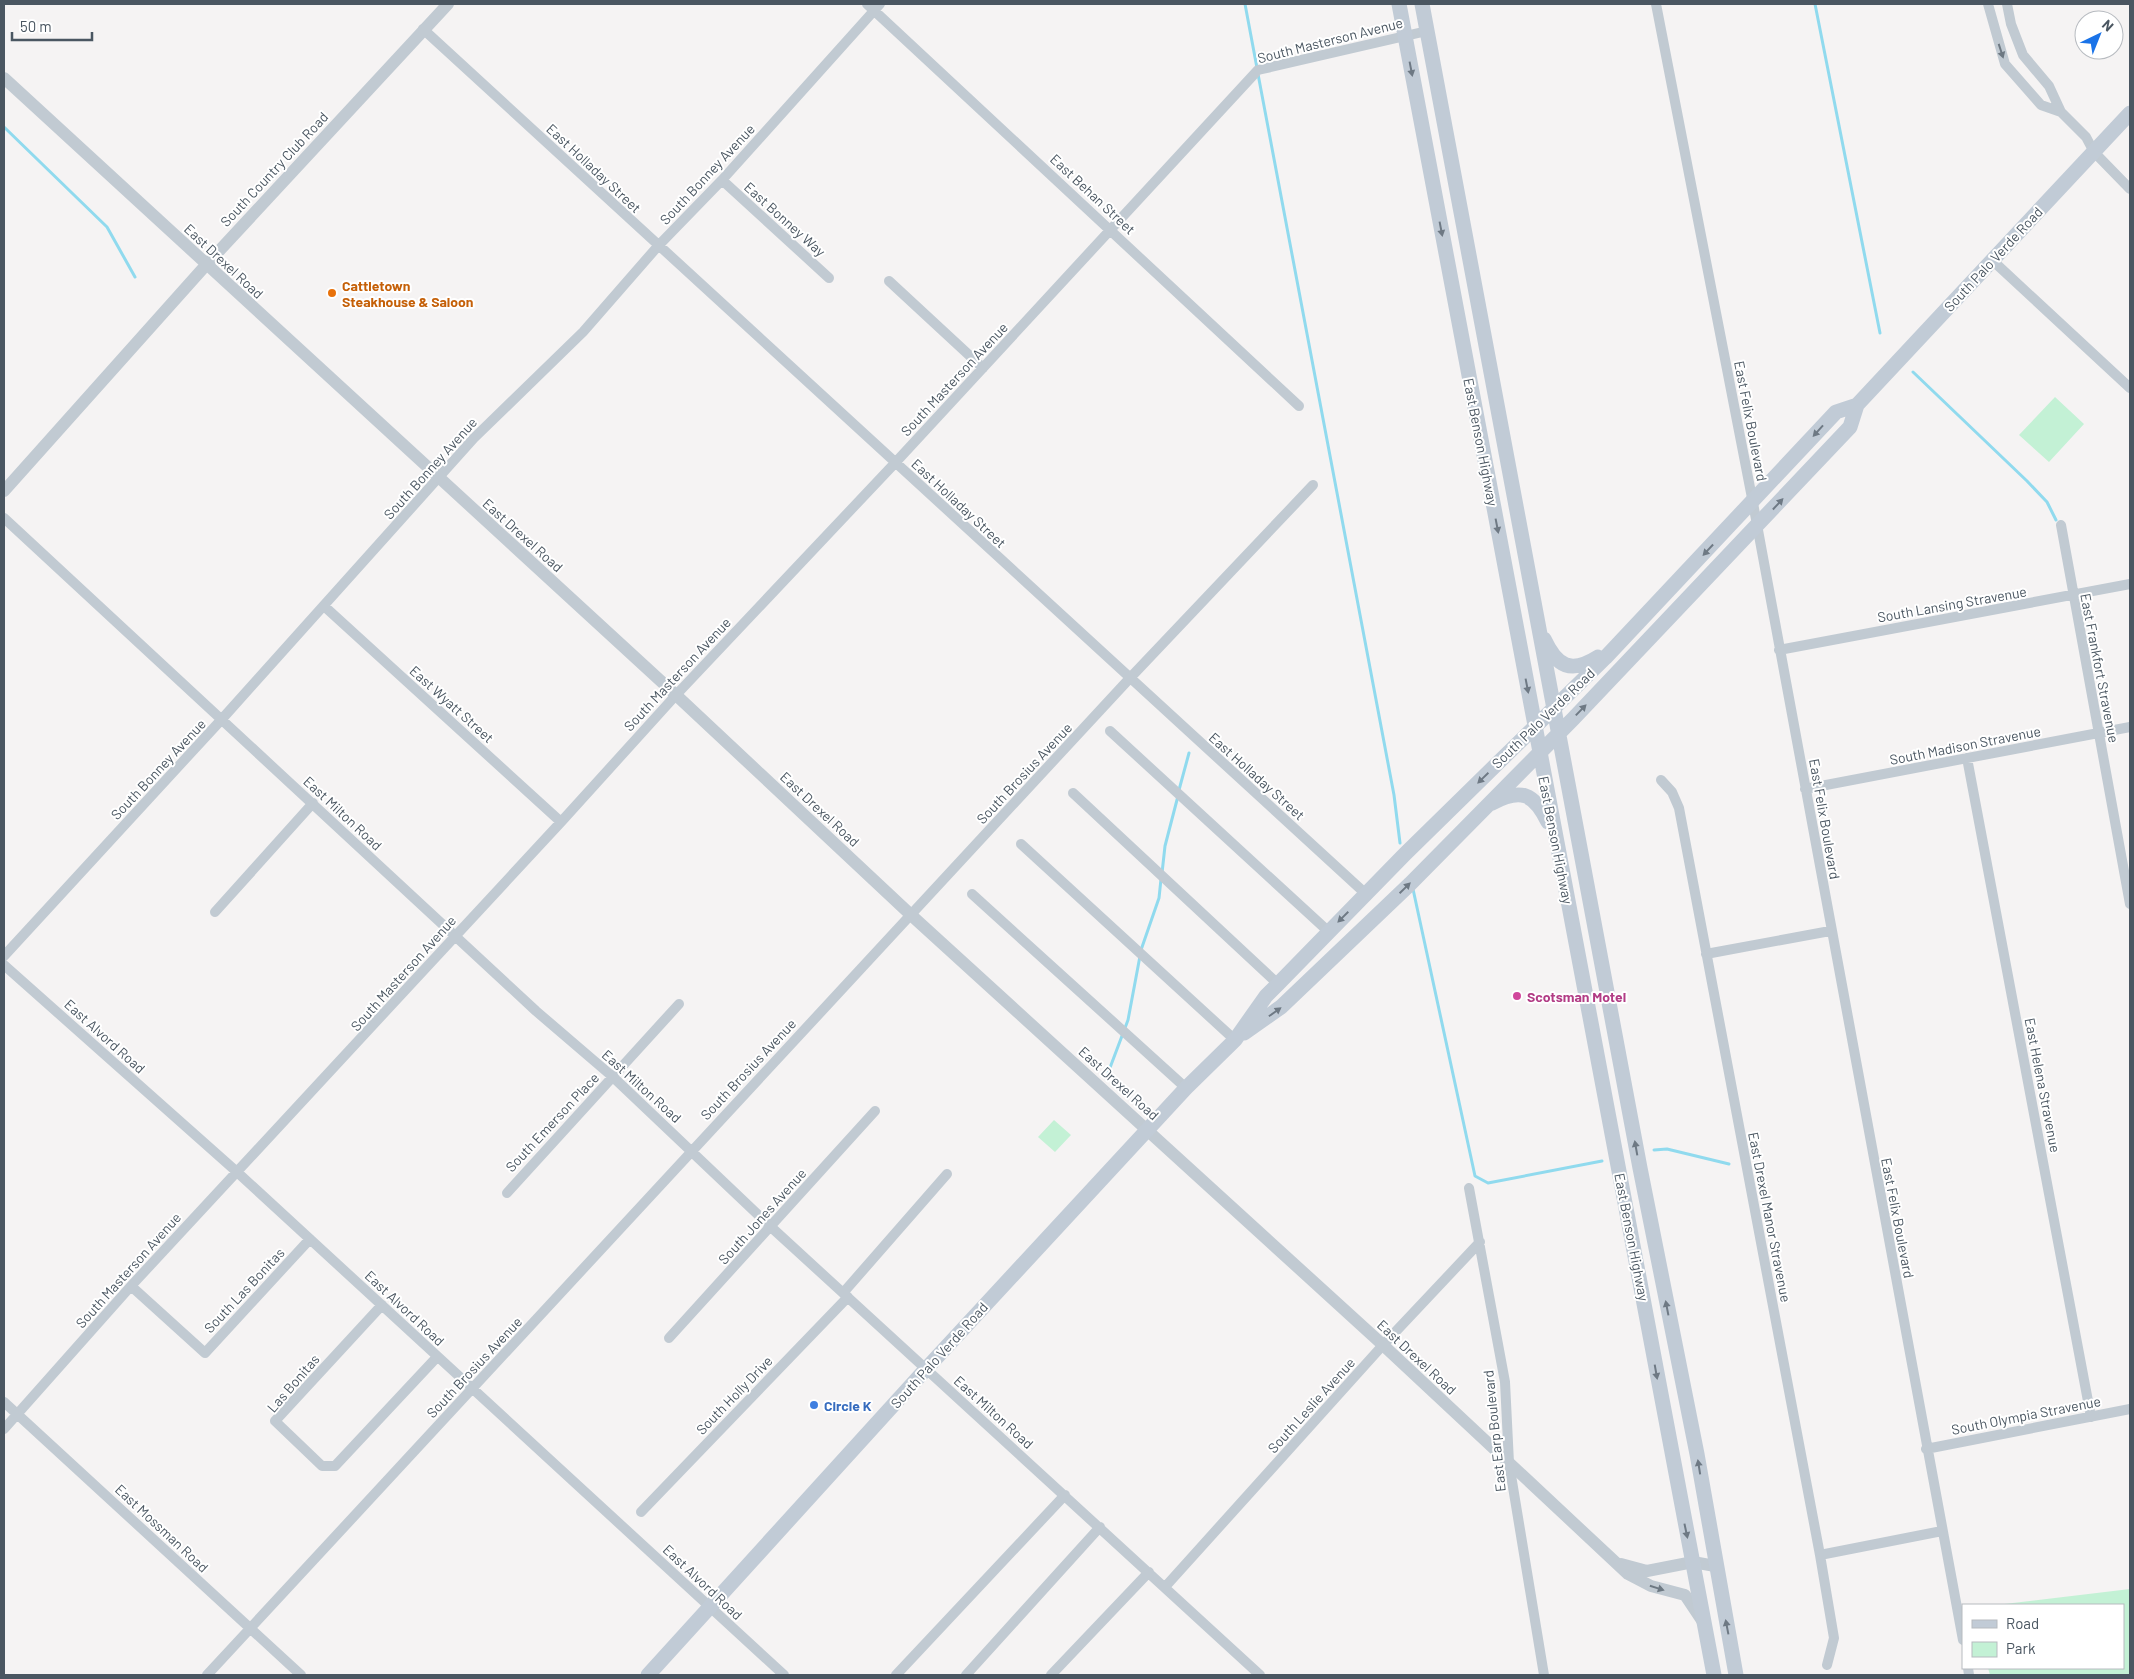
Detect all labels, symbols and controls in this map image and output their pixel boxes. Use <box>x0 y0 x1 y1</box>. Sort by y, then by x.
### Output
scale bar <box>12 10 92 42</box>
north arrow <box>2074 10 2124 60</box>
street label: South Masterson Avenue <box>1256 14 1404 66</box>
text: N <box>2099 16 2117 35</box>
text: 50 m <box>20 17 52 35</box>
one-way arrow <box>1997 44 2005 59</box>
one-way arrow <box>1407 61 1415 77</box>
street label: South Country Club Road <box>217 108 331 230</box>
street label: East Holladay Street <box>543 120 645 216</box>
street label: South Bonney Avenue <box>656 120 758 228</box>
street label: East Behan Street <box>1047 150 1139 238</box>
street label: East Bonney Way <box>741 178 829 260</box>
street label: South Palo Verde Road <box>1940 203 2046 315</box>
street label: East Drexel Road <box>181 220 267 302</box>
one-way arrow <box>1437 221 1445 237</box>
place label: Cattletown Steakhouse & Saloon <box>342 277 473 310</box>
marker: Cattletown Steakhouse & Saloon <box>326 287 338 299</box>
street label: South Masterson Avenue <box>897 319 1011 439</box>
street label: East Felix Boulevard <box>1731 359 1771 483</box>
street label: East Benson Highway <box>1460 377 1502 508</box>
street label: South Bonney Avenue <box>380 414 480 522</box>
one-way arrow <box>1812 425 1824 437</box>
street label: East Holladay Street <box>908 455 1010 551</box>
street label: East Drexel Road <box>479 495 567 575</box>
one-way arrow <box>1772 498 1784 510</box>
one-way arrow <box>1493 518 1501 534</box>
one-way arrow <box>1702 544 1714 556</box>
street label: South Lansing Stravenue <box>1876 582 2028 626</box>
street label: East Frankfort Stravenue <box>2077 592 2123 744</box>
street label: South Masterson Avenue <box>620 614 734 734</box>
street label: East Wyatt Street <box>407 662 497 746</box>
street label: South Palo Verde Road <box>1488 664 1598 772</box>
one-way arrow <box>1523 678 1531 694</box>
one-way arrow <box>1575 705 1587 717</box>
street label: South Bonney Avenue <box>107 715 209 823</box>
street label: South Brosius Avenue <box>973 719 1075 827</box>
street label: South Madison Stravenue <box>1888 722 2042 768</box>
street label: East Holladay Street <box>1206 729 1308 823</box>
street label: East Felix Boulevard <box>1806 757 1844 881</box>
street label: East Drexel Road <box>777 768 863 850</box>
street label: East Milton Road <box>300 772 386 854</box>
one-way arrow <box>1477 772 1489 784</box>
street label: East Benson Highway <box>1535 775 1577 906</box>
one-way arrow <box>1399 882 1411 894</box>
one-way arrow <box>1337 911 1349 923</box>
street label: South Masterson Avenue <box>347 912 459 1034</box>
place label: Scotsman Motel <box>1527 988 1626 1005</box>
marker: Scotsman Motel <box>1511 990 1523 1002</box>
street label: East Alvord Road <box>61 995 149 1077</box>
one-way arrow <box>1268 1007 1281 1017</box>
street label: South Brosius Avenue <box>697 1015 799 1123</box>
street label: East Helena Stravenue <box>2022 1016 2064 1154</box>
street label: East Drexel Road <box>1075 1043 1163 1123</box>
street label: East Milton Road <box>599 1046 685 1126</box>
street label: South Emerson Place <box>502 1069 602 1175</box>
street label: East Drexel Manor Stravenue <box>1745 1130 1795 1304</box>
one-way arrow <box>1632 1141 1640 1156</box>
street label: East Felix Boulevard <box>1878 1156 1918 1280</box>
street label: South Jones Avenue <box>714 1165 810 1267</box>
street label: East Benson Highway <box>1611 1172 1653 1303</box>
street label: South Masterson Avenue <box>72 1209 184 1331</box>
street label: South Las Bonitas <box>200 1244 288 1336</box>
street label: East Alvord Road <box>362 1267 448 1349</box>
street label: South Palo Verde Road <box>887 1299 991 1411</box>
one-way arrow <box>1663 1299 1671 1315</box>
street label: South Brosius Avenue <box>423 1313 525 1421</box>
street label: East Drexel Road <box>1374 1316 1460 1398</box>
street label: Las Bonitas <box>263 1350 323 1415</box>
street label: South Holly Drive <box>692 1352 776 1438</box>
street label: South Leslie Avenue <box>1264 1354 1358 1456</box>
one-way arrow <box>1653 1364 1661 1380</box>
street label: East Earp Boulevard <box>1479 1369 1509 1493</box>
street label: East Milton Road <box>951 1372 1037 1452</box>
street label: South Olympia Stravenue <box>1950 1392 2102 1438</box>
place label: Circle K <box>824 1397 872 1414</box>
marker: Circle K <box>808 1399 820 1411</box>
one-way arrow <box>1694 1459 1702 1475</box>
street label: East Mossman Road <box>112 1480 212 1576</box>
one-way arrow <box>1683 1524 1691 1540</box>
street label: East Alvord Road <box>660 1541 746 1623</box>
one-way arrow <box>1650 1585 1665 1592</box>
legend <box>1962 1604 2124 1669</box>
text: Road <box>2006 1614 2039 1632</box>
one-way arrow <box>1722 1619 1730 1635</box>
text: Park <box>2006 1639 2036 1657</box>

